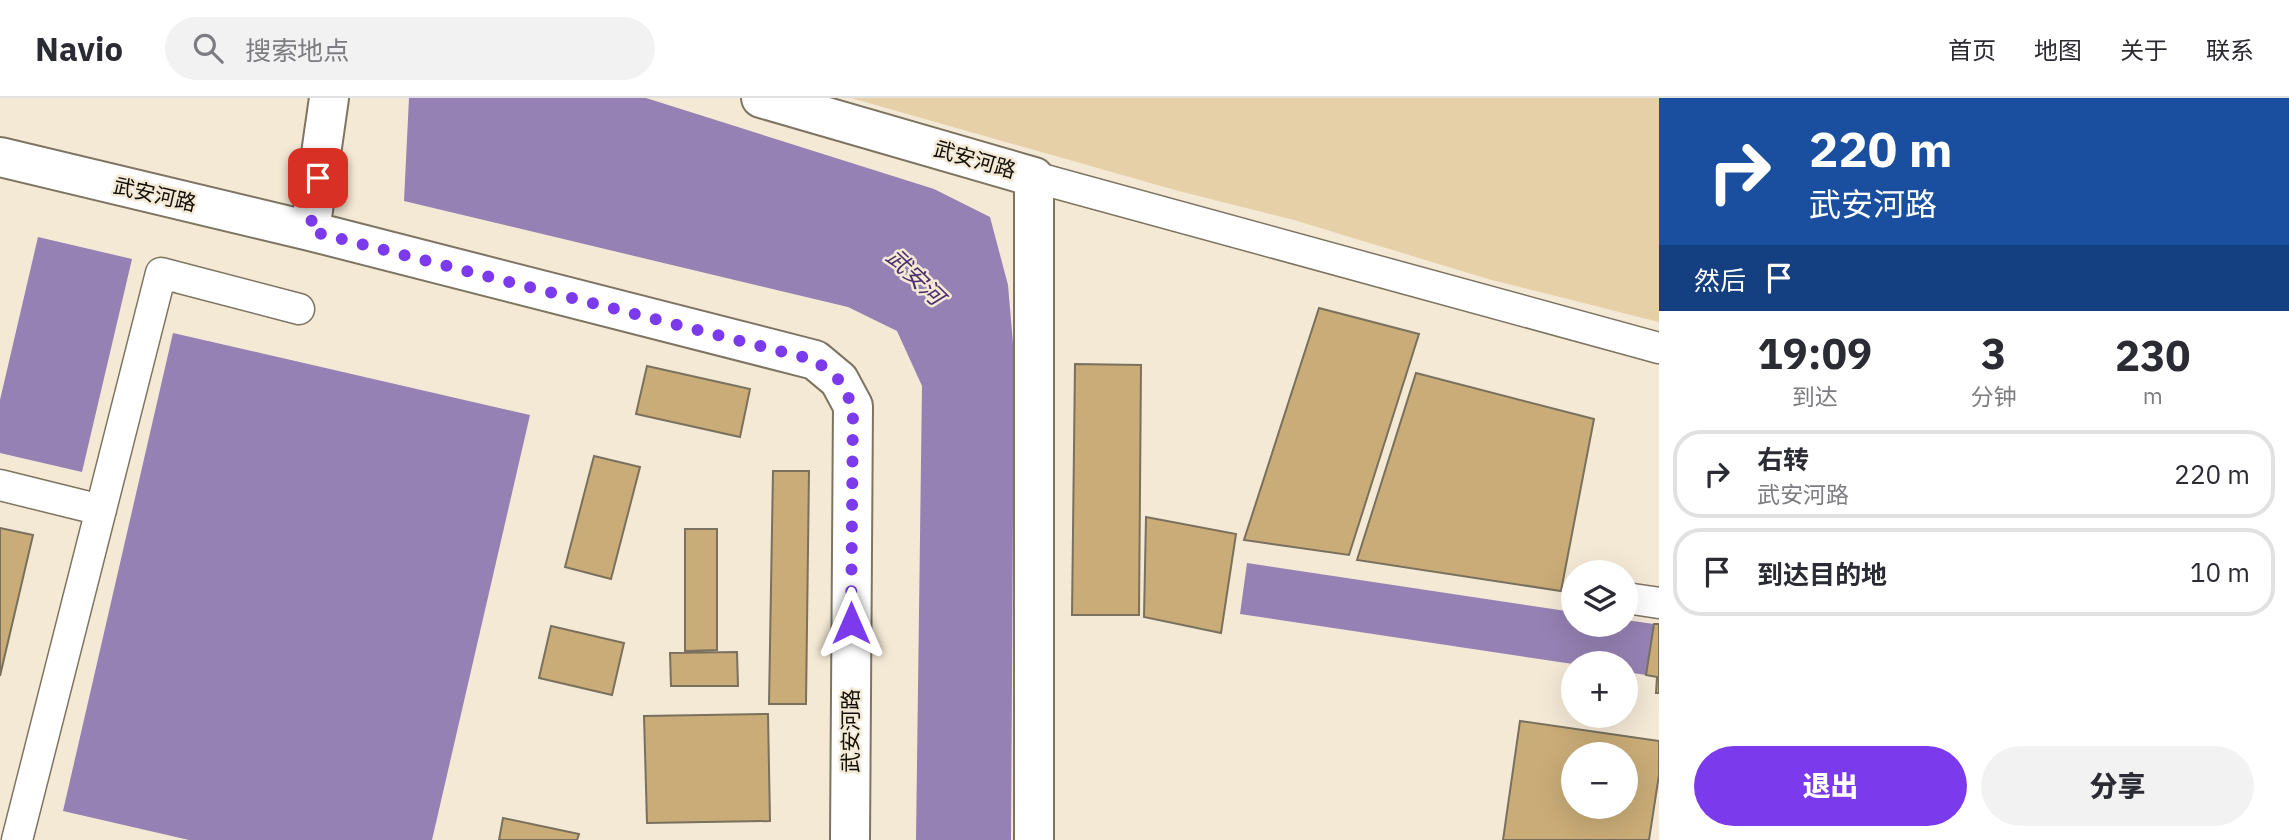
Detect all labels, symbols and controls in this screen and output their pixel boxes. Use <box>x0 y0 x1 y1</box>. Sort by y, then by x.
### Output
search box <box>165 17 655 80</box>
text: Navio <box>35 27 123 70</box>
icon: search <box>189 29 227 67</box>
text: 搜索地点 <box>245 33 349 67</box>
text: 首页 <box>1948 34 1996 66</box>
text: 地图 <box>2034 34 2082 66</box>
text: 关于 <box>2120 34 2168 66</box>
text: 联系 <box>2206 34 2254 66</box>
text: 220 m <box>1809 117 1953 180</box>
icon: right <box>1694 126 1785 217</box>
street label: 武安河路 <box>931 134 1019 184</box>
pin <box>288 148 348 208</box>
icon: arrive <box>299 159 337 197</box>
street label: 武安河路 <box>111 171 199 217</box>
text: 武安河路 <box>1809 183 1937 225</box>
water label: 武安河 <box>881 241 954 314</box>
icon: arrive <box>1760 259 1798 297</box>
text: 然后 <box>1694 263 1746 297</box>
text: 19:09 <box>1757 326 1872 381</box>
text: 3 <box>1981 326 2006 381</box>
text: 230 <box>2115 328 2191 383</box>
text: m <box>2143 380 2163 410</box>
text: 到达 <box>1792 381 1838 411</box>
text: 分钟 <box>1971 381 2017 411</box>
text: 右转 <box>1757 442 1809 476</box>
icon: right <box>1698 455 1736 493</box>
text: 220 m <box>2174 457 2250 491</box>
text: 武安河路 <box>1757 479 1849 509</box>
icon: arrive <box>1698 553 1736 591</box>
text: 10 m <box>2190 555 2250 589</box>
text: 到达目的地 <box>1757 557 1887 591</box>
map controls <box>1561 560 1638 819</box>
button: layers <box>1561 560 1638 637</box>
position arrow <box>814 586 888 660</box>
button: + <box>1561 651 1638 728</box>
street label: 武安河路 <box>836 689 864 773</box>
button: − <box>1561 742 1638 819</box>
button: 退出 <box>1694 746 1967 826</box>
button: 分享 <box>1981 746 2254 826</box>

